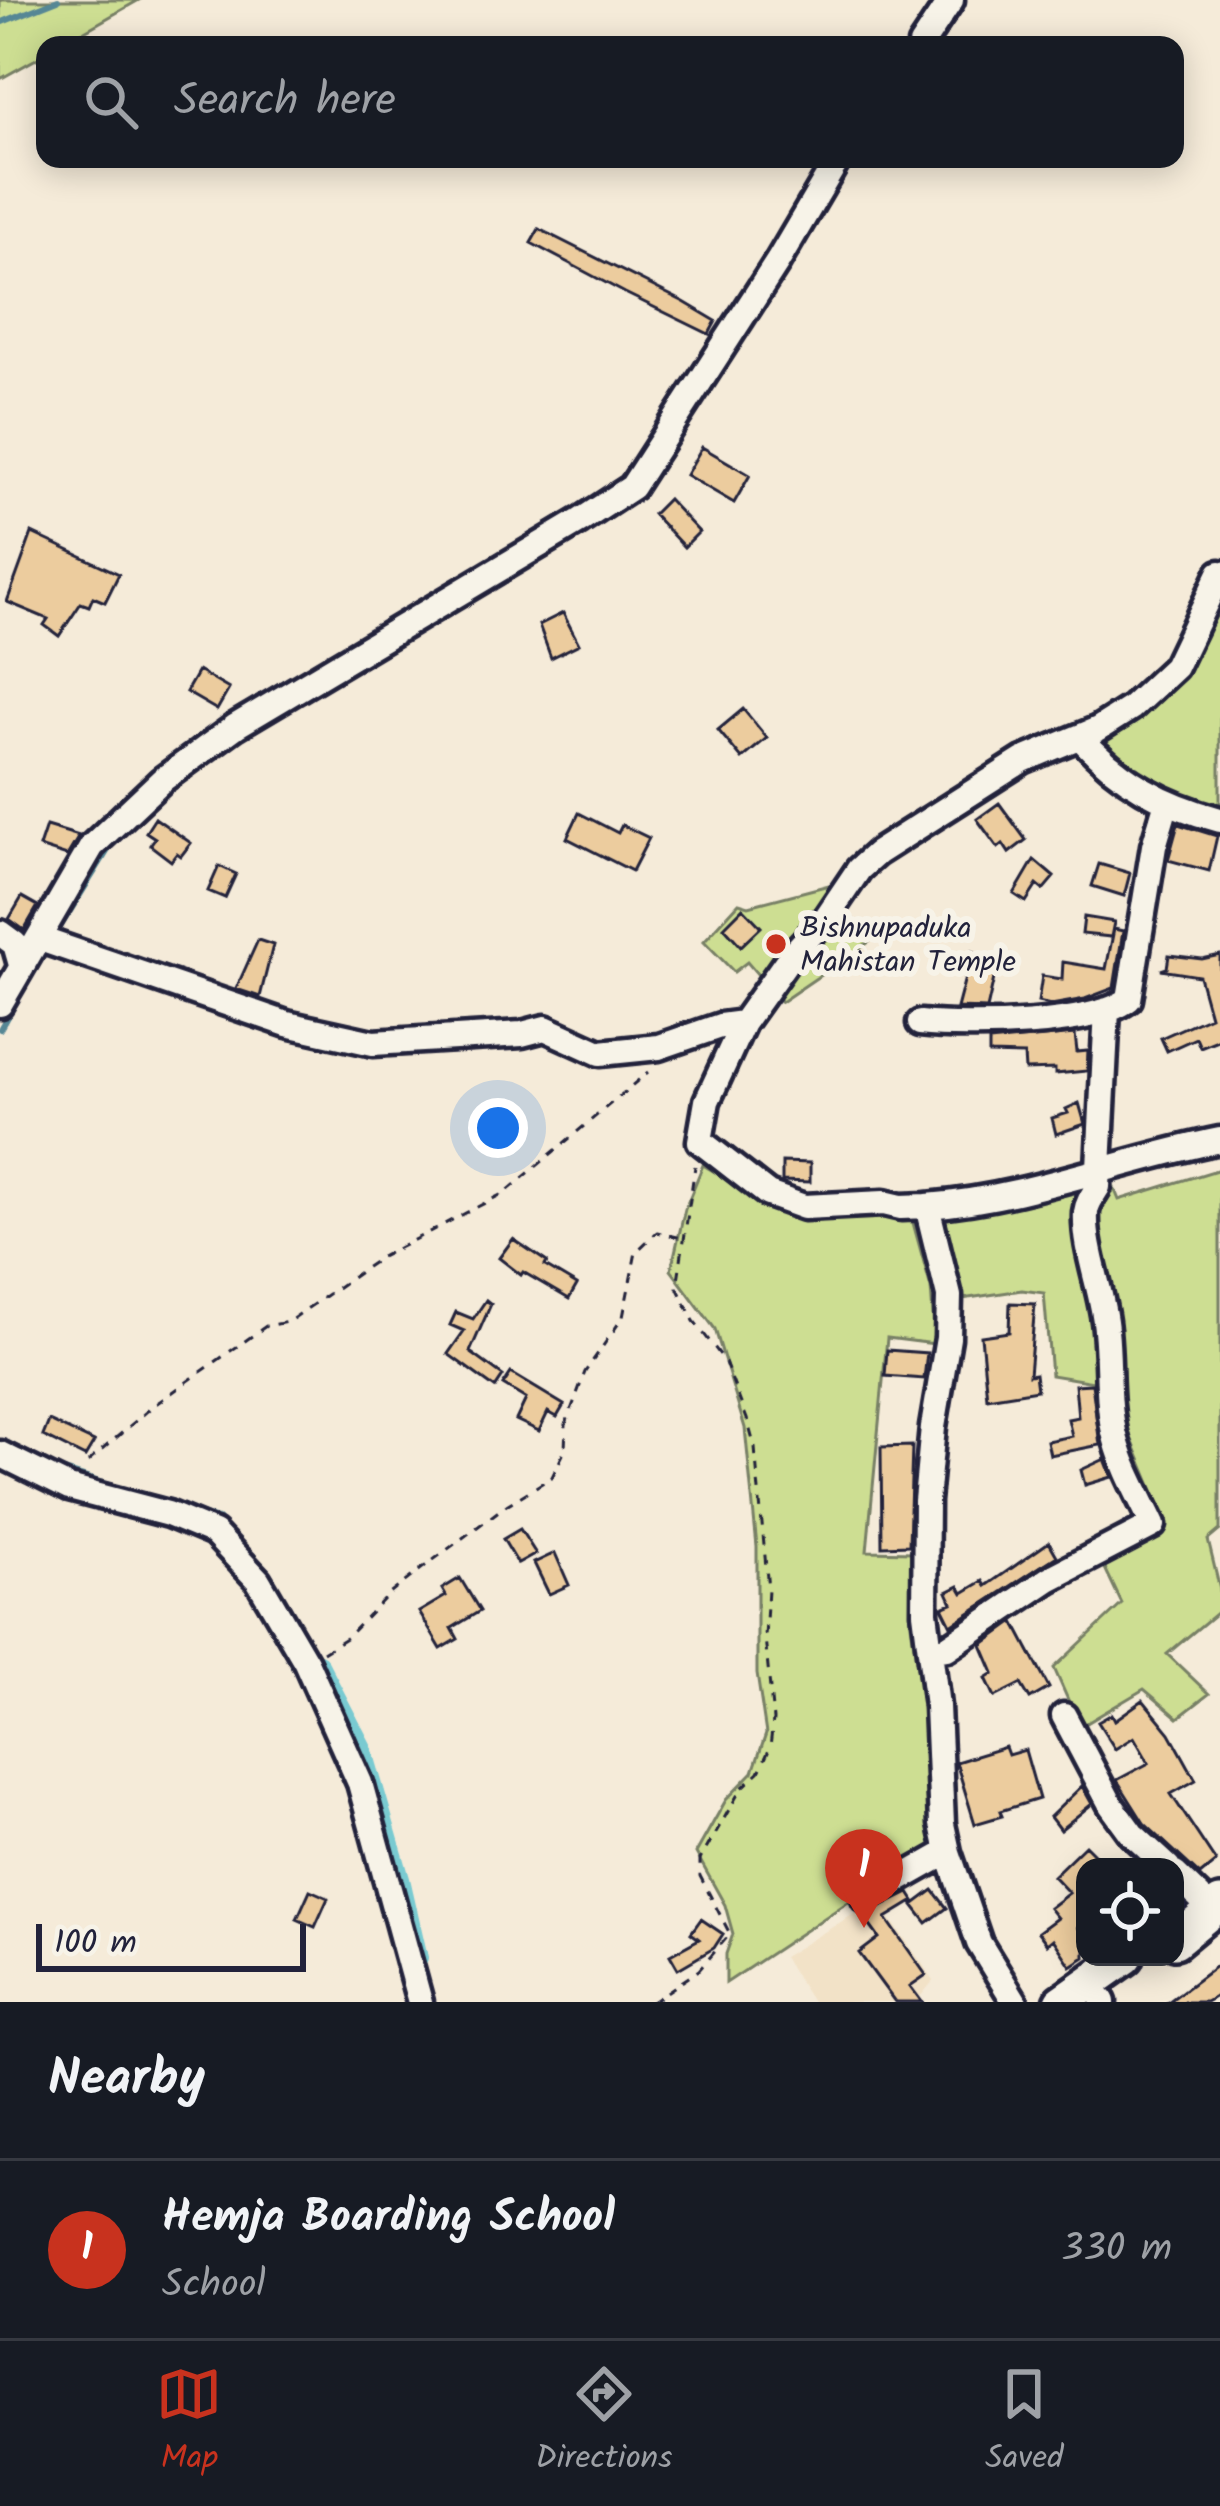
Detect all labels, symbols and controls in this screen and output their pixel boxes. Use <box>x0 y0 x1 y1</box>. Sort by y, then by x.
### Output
search box <box>36 36 1184 168</box>
text: Search here <box>174 66 396 138</box>
icon: search <box>78 69 144 135</box>
place label: Bishnupaduka Mahistan Temple <box>800 905 1016 987</box>
marker: Bishnupaduka Mahistan Temple <box>763 931 789 957</box>
your location <box>468 1098 528 1158</box>
pin: 1 <box>825 1829 903 1928</box>
map controls <box>1076 1858 1184 1966</box>
button: locate <box>1076 1858 1184 1966</box>
scale bar <box>36 1918 306 1971</box>
text: 100 m <box>54 1918 137 1971</box>
text: Nearby <box>48 2040 205 2121</box>
text: Hemja Boarding School <box>162 2183 615 2255</box>
text: 1 <box>81 2219 93 2281</box>
text: 330 m <box>1061 2219 1172 2281</box>
text: School <box>162 2255 266 2317</box>
tab: Map <box>156 2361 222 2486</box>
tab: Directions <box>535 2361 672 2486</box>
tab: Saved <box>985 2361 1064 2486</box>

